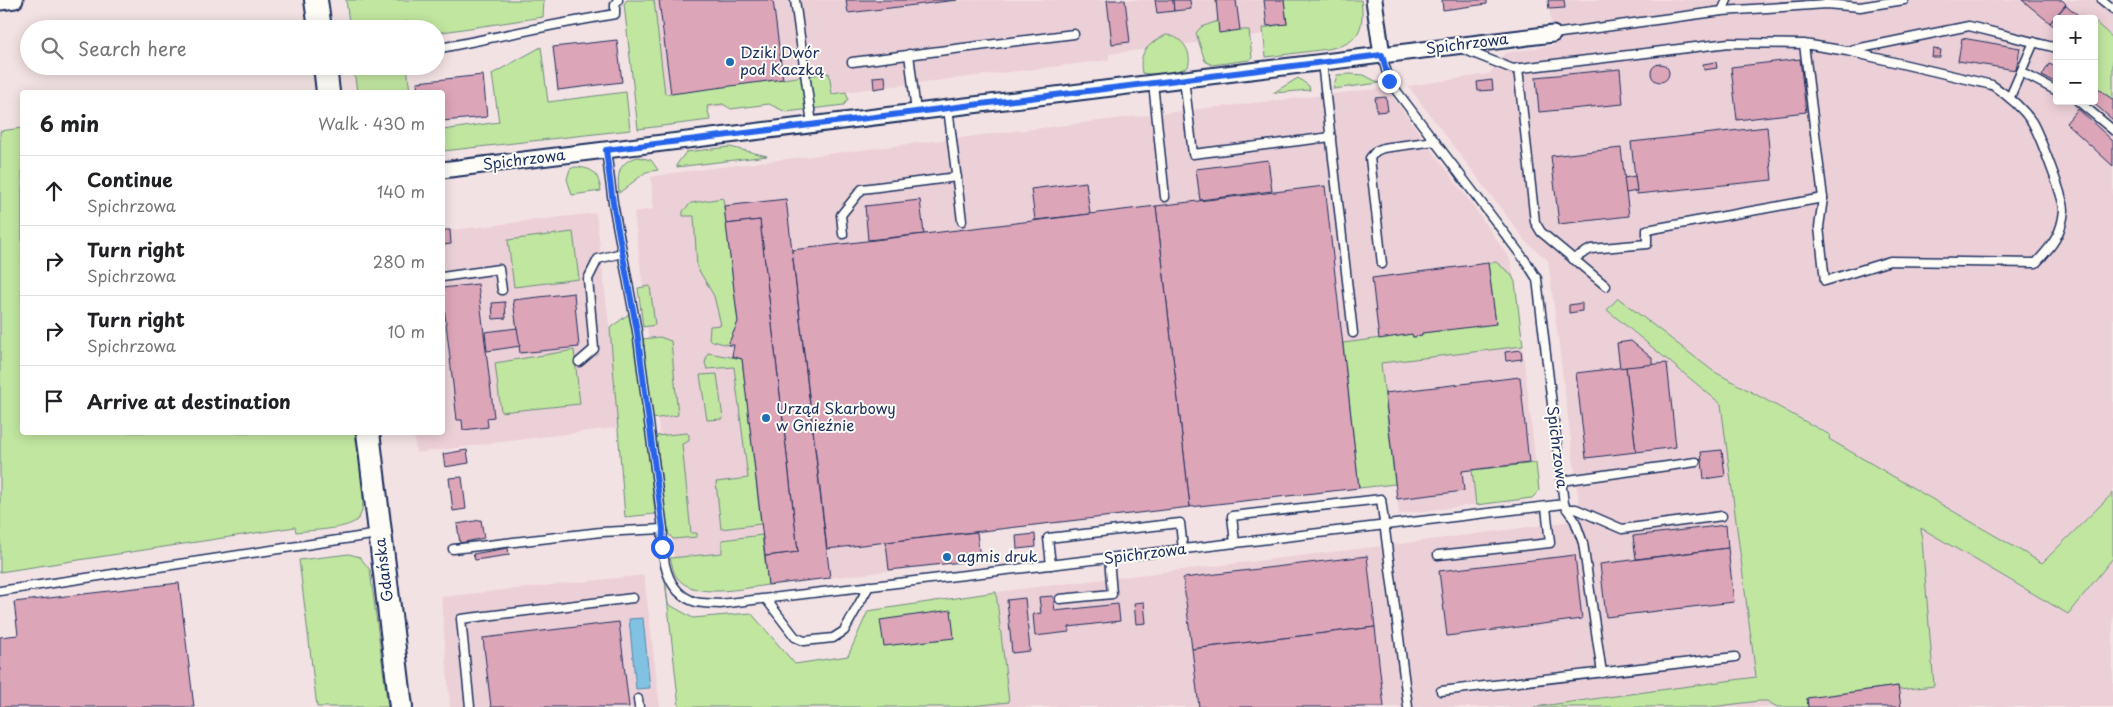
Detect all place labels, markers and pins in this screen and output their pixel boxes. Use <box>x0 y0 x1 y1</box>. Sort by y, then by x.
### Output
place label: Dziki Dwór pod Kaczką <box>740 40 825 80</box>
marker: Dziki Dwór pod Kaczką <box>724 56 736 68</box>
place label: Urząd Skarbowy w Gnieźnie <box>776 396 896 436</box>
marker: Urząd Skarbowy w Gnieźnie <box>760 412 772 424</box>
place label: agmis druk <box>957 544 1038 567</box>
marker: agmis druk <box>941 551 953 563</box>

